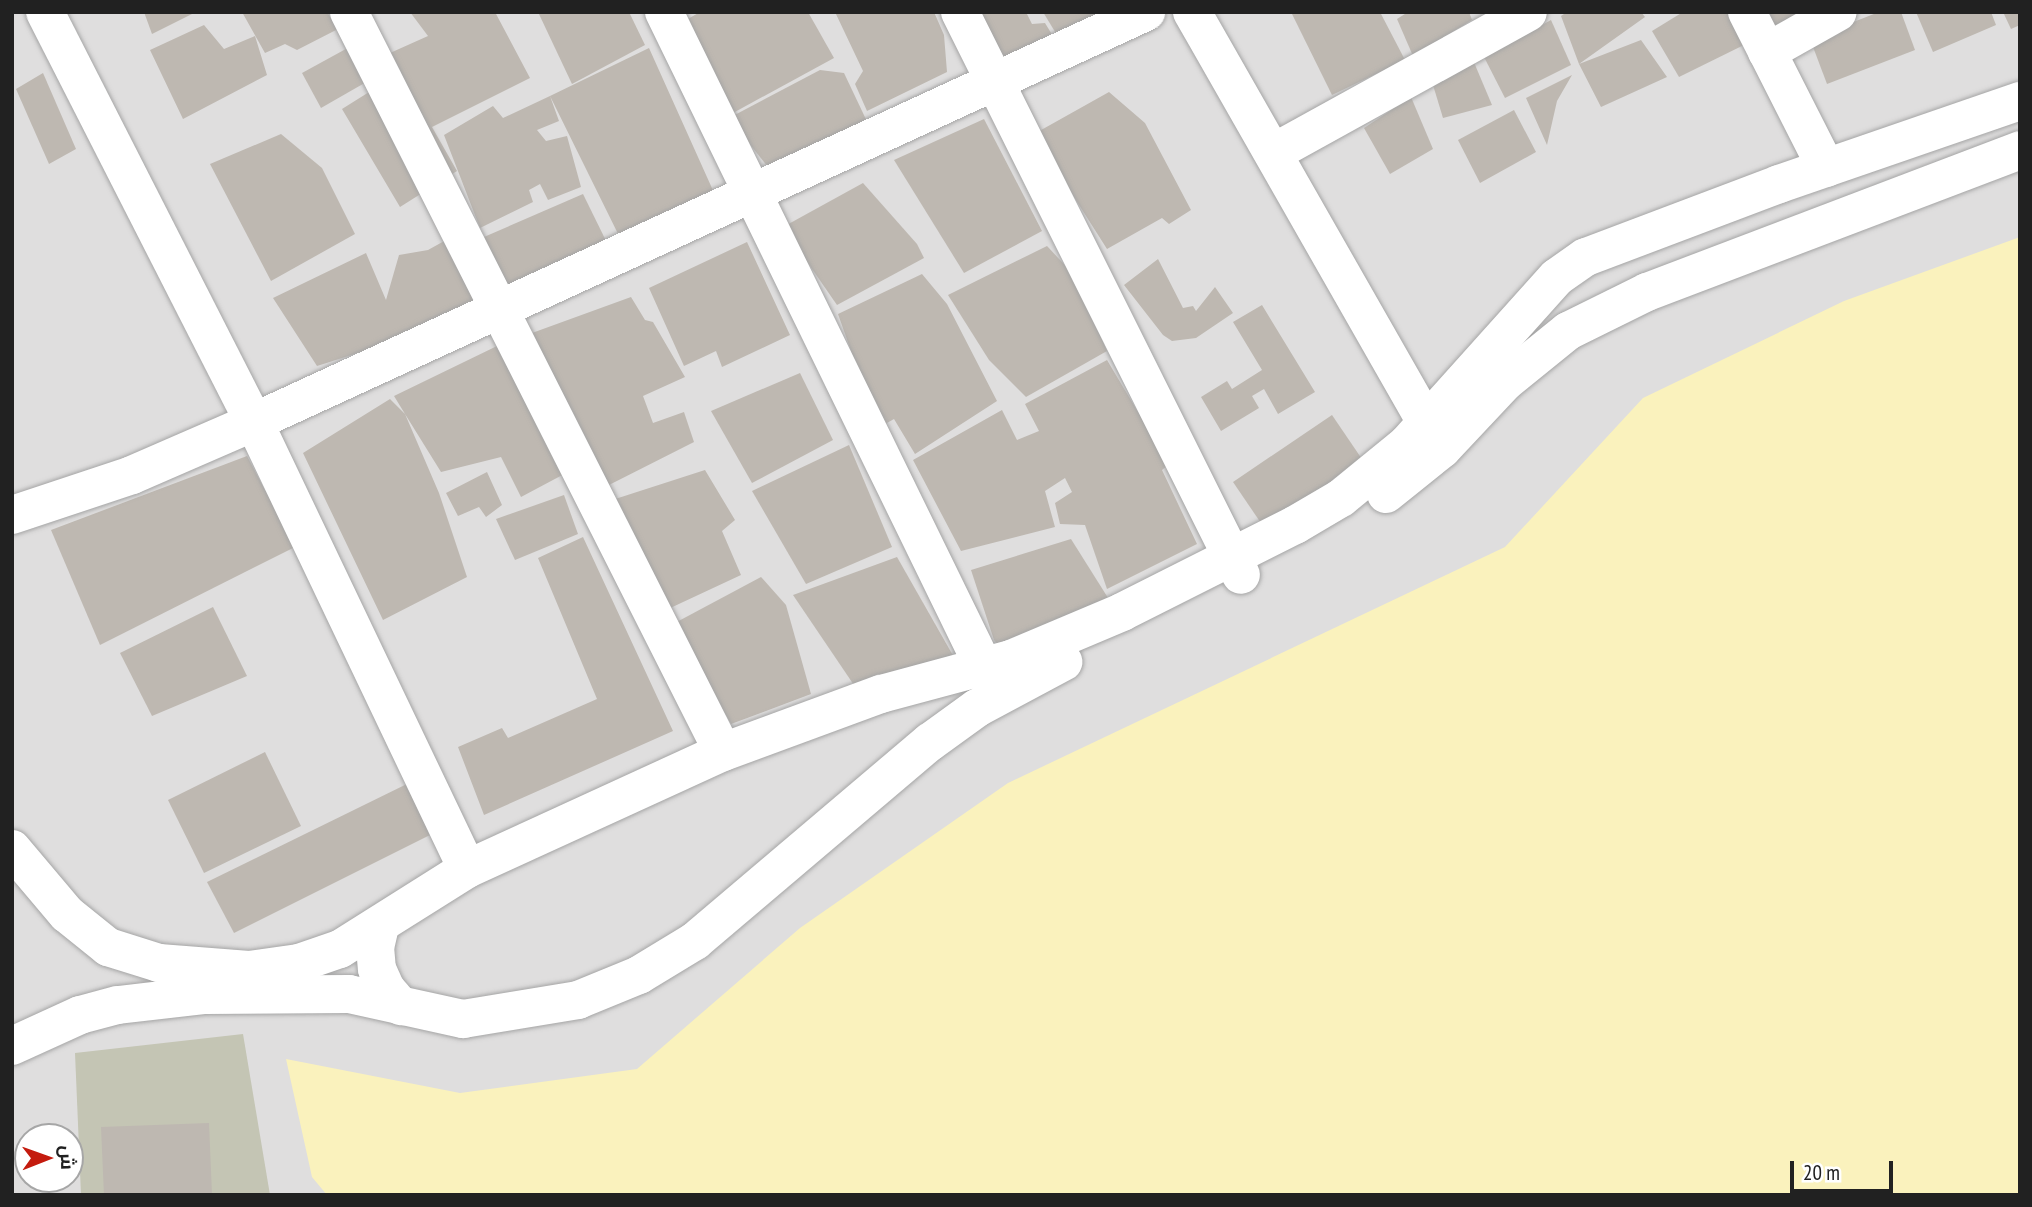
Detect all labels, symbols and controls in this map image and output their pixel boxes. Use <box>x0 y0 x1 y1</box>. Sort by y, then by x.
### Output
north arrow <box>14 1123 84 1193</box>
text: ش <box>56 1145 80 1170</box>
scale bar <box>1794 1148 1897 1192</box>
text: 20 m <box>1803 1159 1840 1186</box>

